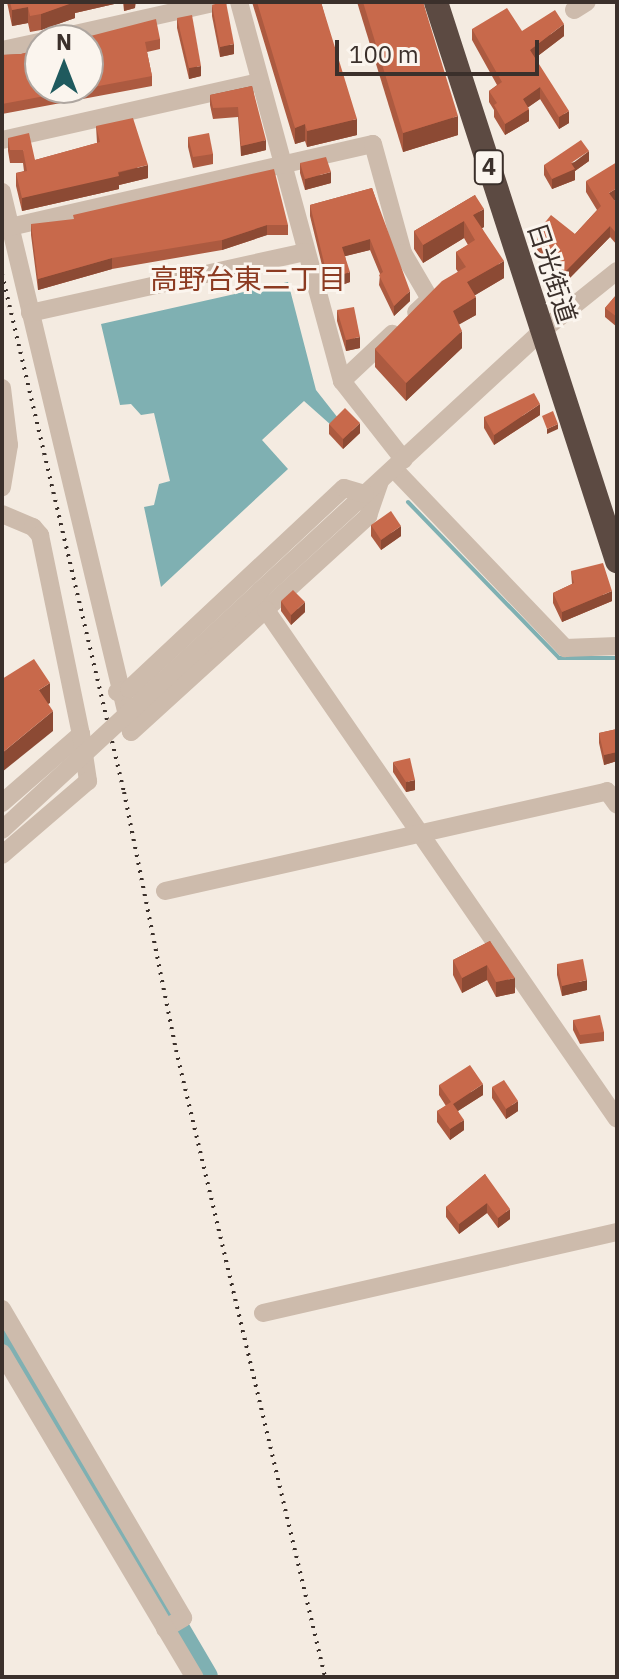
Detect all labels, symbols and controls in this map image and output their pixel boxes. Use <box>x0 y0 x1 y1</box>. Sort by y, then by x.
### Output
north arrow <box>24 24 104 104</box>
scale bar <box>339 24 543 74</box>
text: N <box>56 27 72 56</box>
text: 100 m <box>349 38 419 70</box>
road number: 4 <box>473 147 505 187</box>
street label: 日光街道 <box>521 219 583 327</box>
district label: 高野台東二丁目 <box>150 262 346 296</box>

